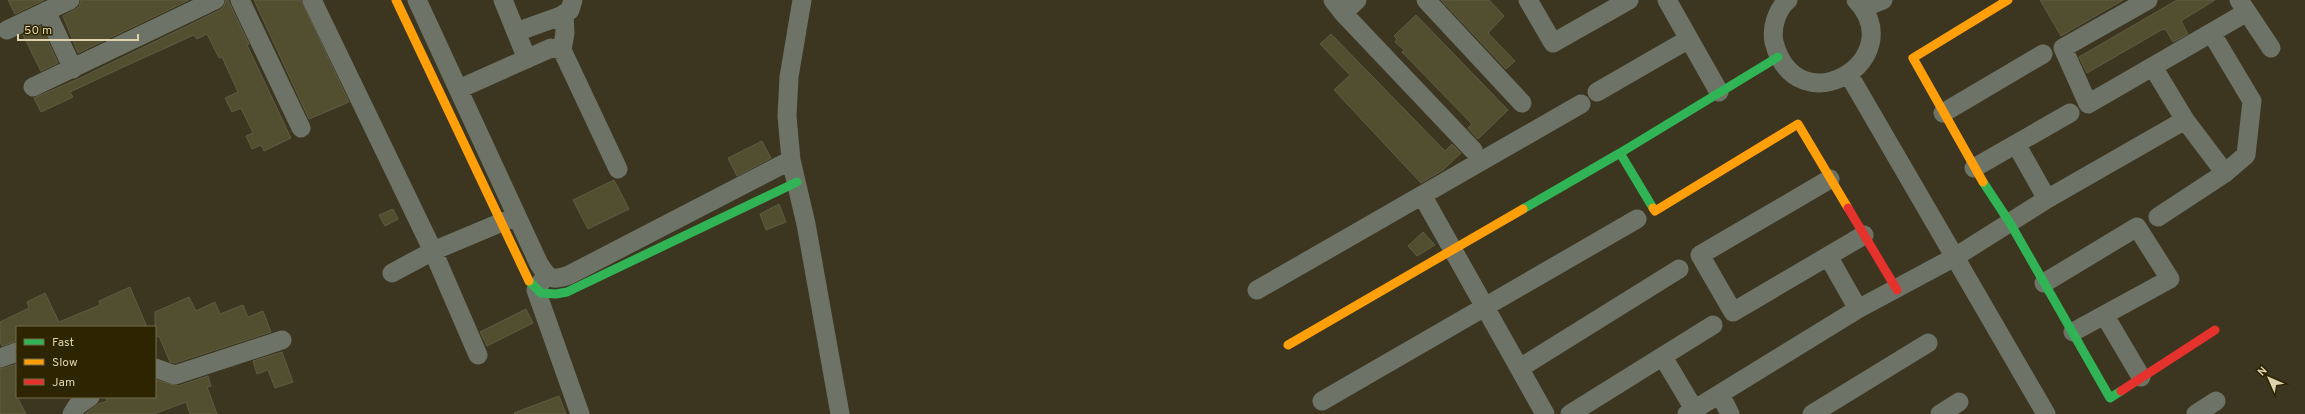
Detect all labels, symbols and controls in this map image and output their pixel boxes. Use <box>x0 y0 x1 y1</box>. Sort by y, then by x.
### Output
scale bar <box>18 16 138 42</box>
text: 50 m <box>24 23 52 39</box>
legend <box>16 326 156 398</box>
text: Fast <box>52 335 74 351</box>
text: Slow <box>52 355 78 371</box>
north arrow <box>2249 358 2289 398</box>
text: N <box>2255 364 2270 379</box>
text: Jam <box>52 375 75 391</box>

